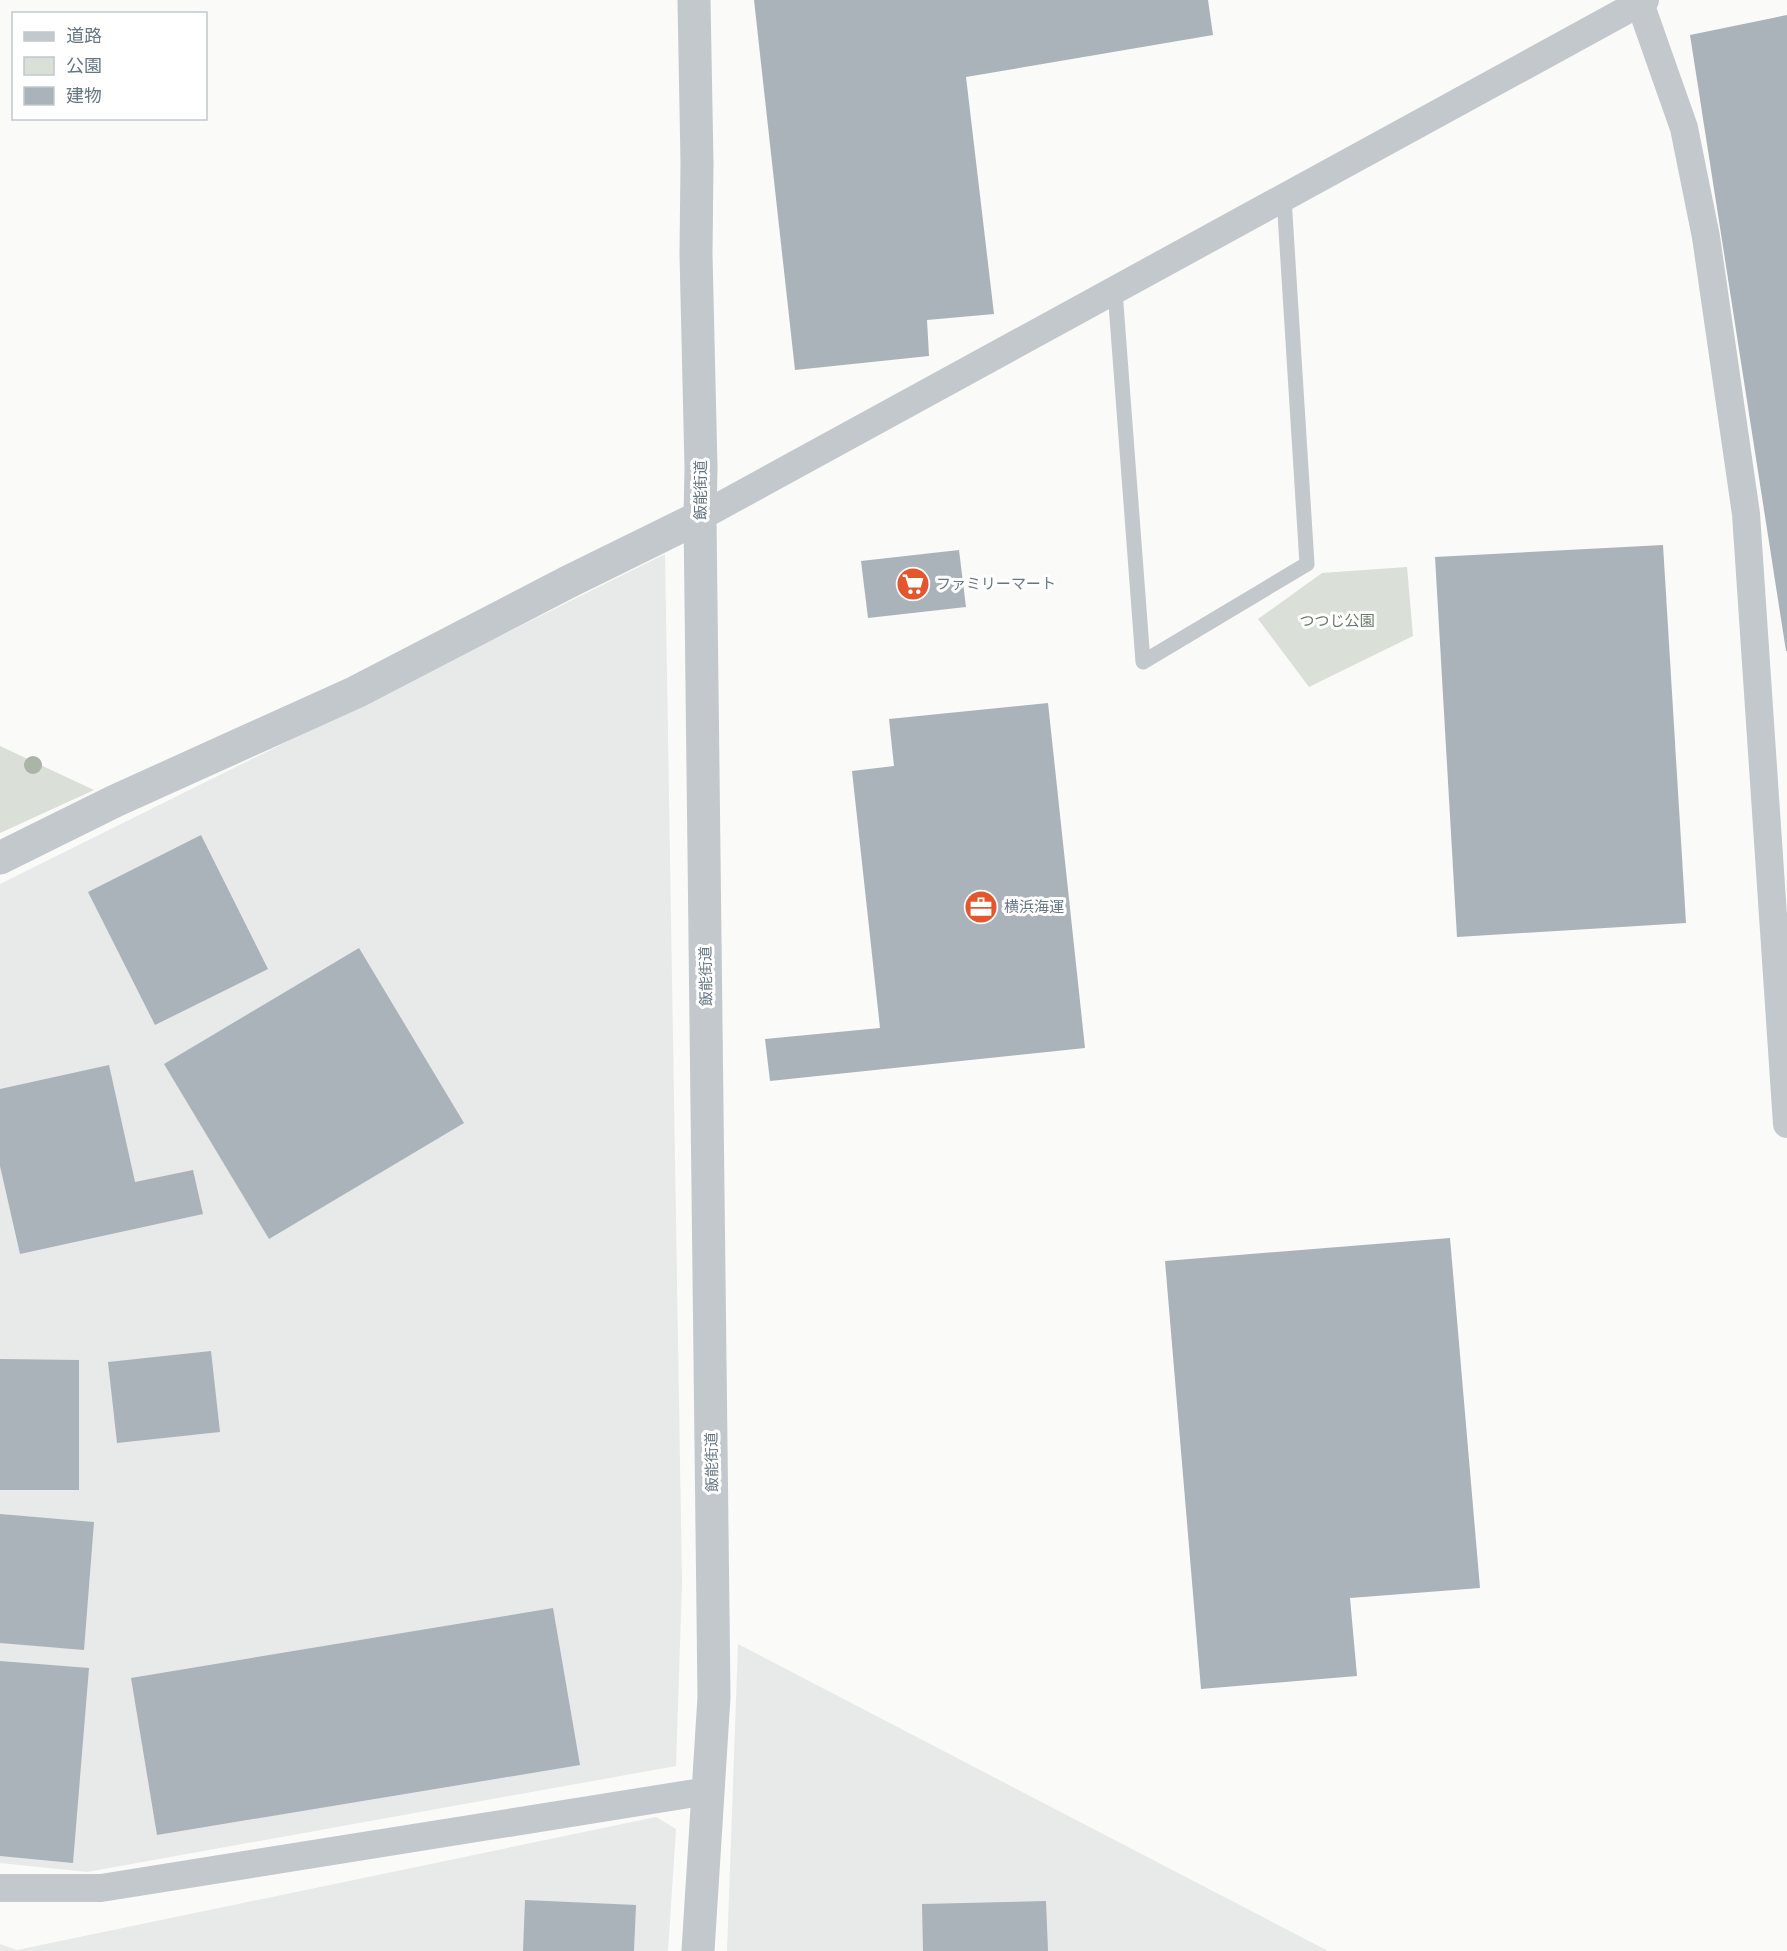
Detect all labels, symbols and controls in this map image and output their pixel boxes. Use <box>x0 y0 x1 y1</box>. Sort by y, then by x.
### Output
legend <box>12 12 207 120</box>
text: 道路 <box>66 25 102 46</box>
text: 公園 <box>66 55 102 76</box>
text: 建物 <box>66 85 102 106</box>
street label: 飯能街道 <box>692 460 710 520</box>
supermarket icon: ファミリーマート <box>895 566 931 602</box>
place label: ファミリーマート <box>936 575 1056 593</box>
park label: つつじ公園 <box>1299 612 1375 630</box>
office icon: 横浜海運 <box>963 889 999 925</box>
place label: 横浜海運 <box>1004 898 1064 916</box>
street label: 飯能街道 <box>696 946 716 1006</box>
street label: 飯能街道 <box>702 1432 722 1492</box>

